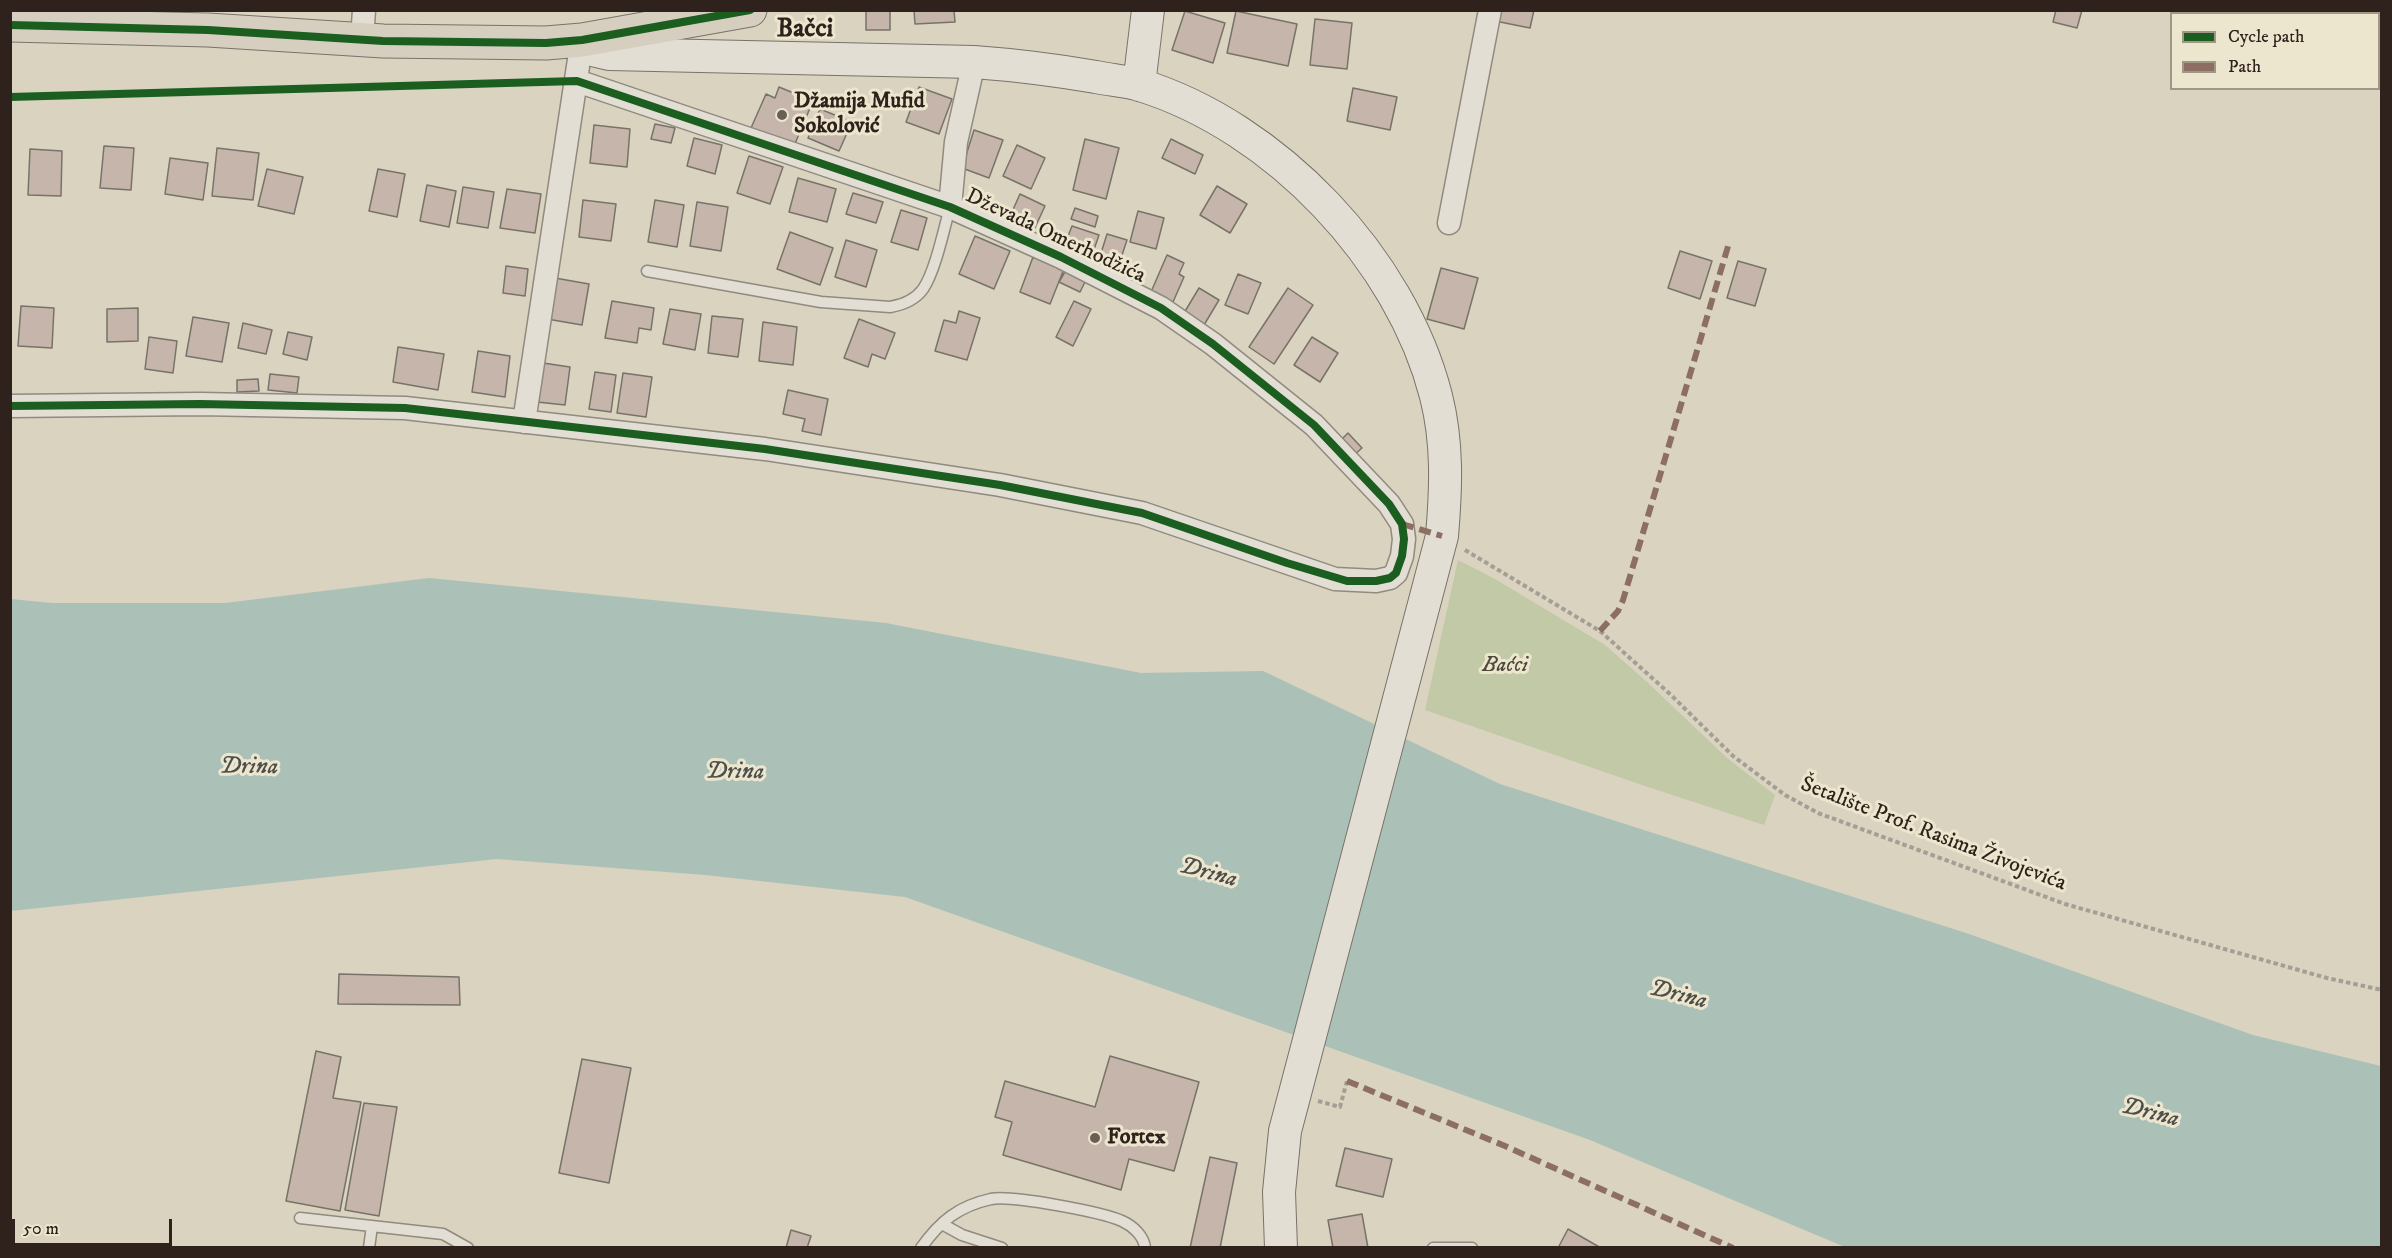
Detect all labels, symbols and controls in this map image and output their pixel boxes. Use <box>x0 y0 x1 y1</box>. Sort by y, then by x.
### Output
legend <box>2170 12 2380 90</box>
district label: Bačci <box>777 15 833 47</box>
text: Cycle path <box>2228 26 2305 48</box>
text: Path <box>2228 56 2261 78</box>
place label: Džamija Mufid Sokolović <box>794 89 925 140</box>
marker: Džamija Mufid Sokolović <box>775 108 789 122</box>
street label: Dževada Omerhodžića <box>961 184 1149 290</box>
park label: Baćci <box>1482 653 1528 679</box>
water label: Drina <box>220 753 278 783</box>
water label: Drina <box>706 758 764 788</box>
street label: Šetalište Prof. Rasima Živojevića <box>1796 772 2070 898</box>
water label: Drina <box>1176 853 1240 895</box>
water label: Drina <box>1646 975 1710 1017</box>
water label: Drina <box>2118 1093 2182 1135</box>
place label: Fortex <box>1107 1125 1166 1151</box>
marker: Fortex <box>1088 1131 1102 1145</box>
scale bar <box>15 1207 176 1245</box>
text: 50 m <box>23 1218 59 1240</box>

